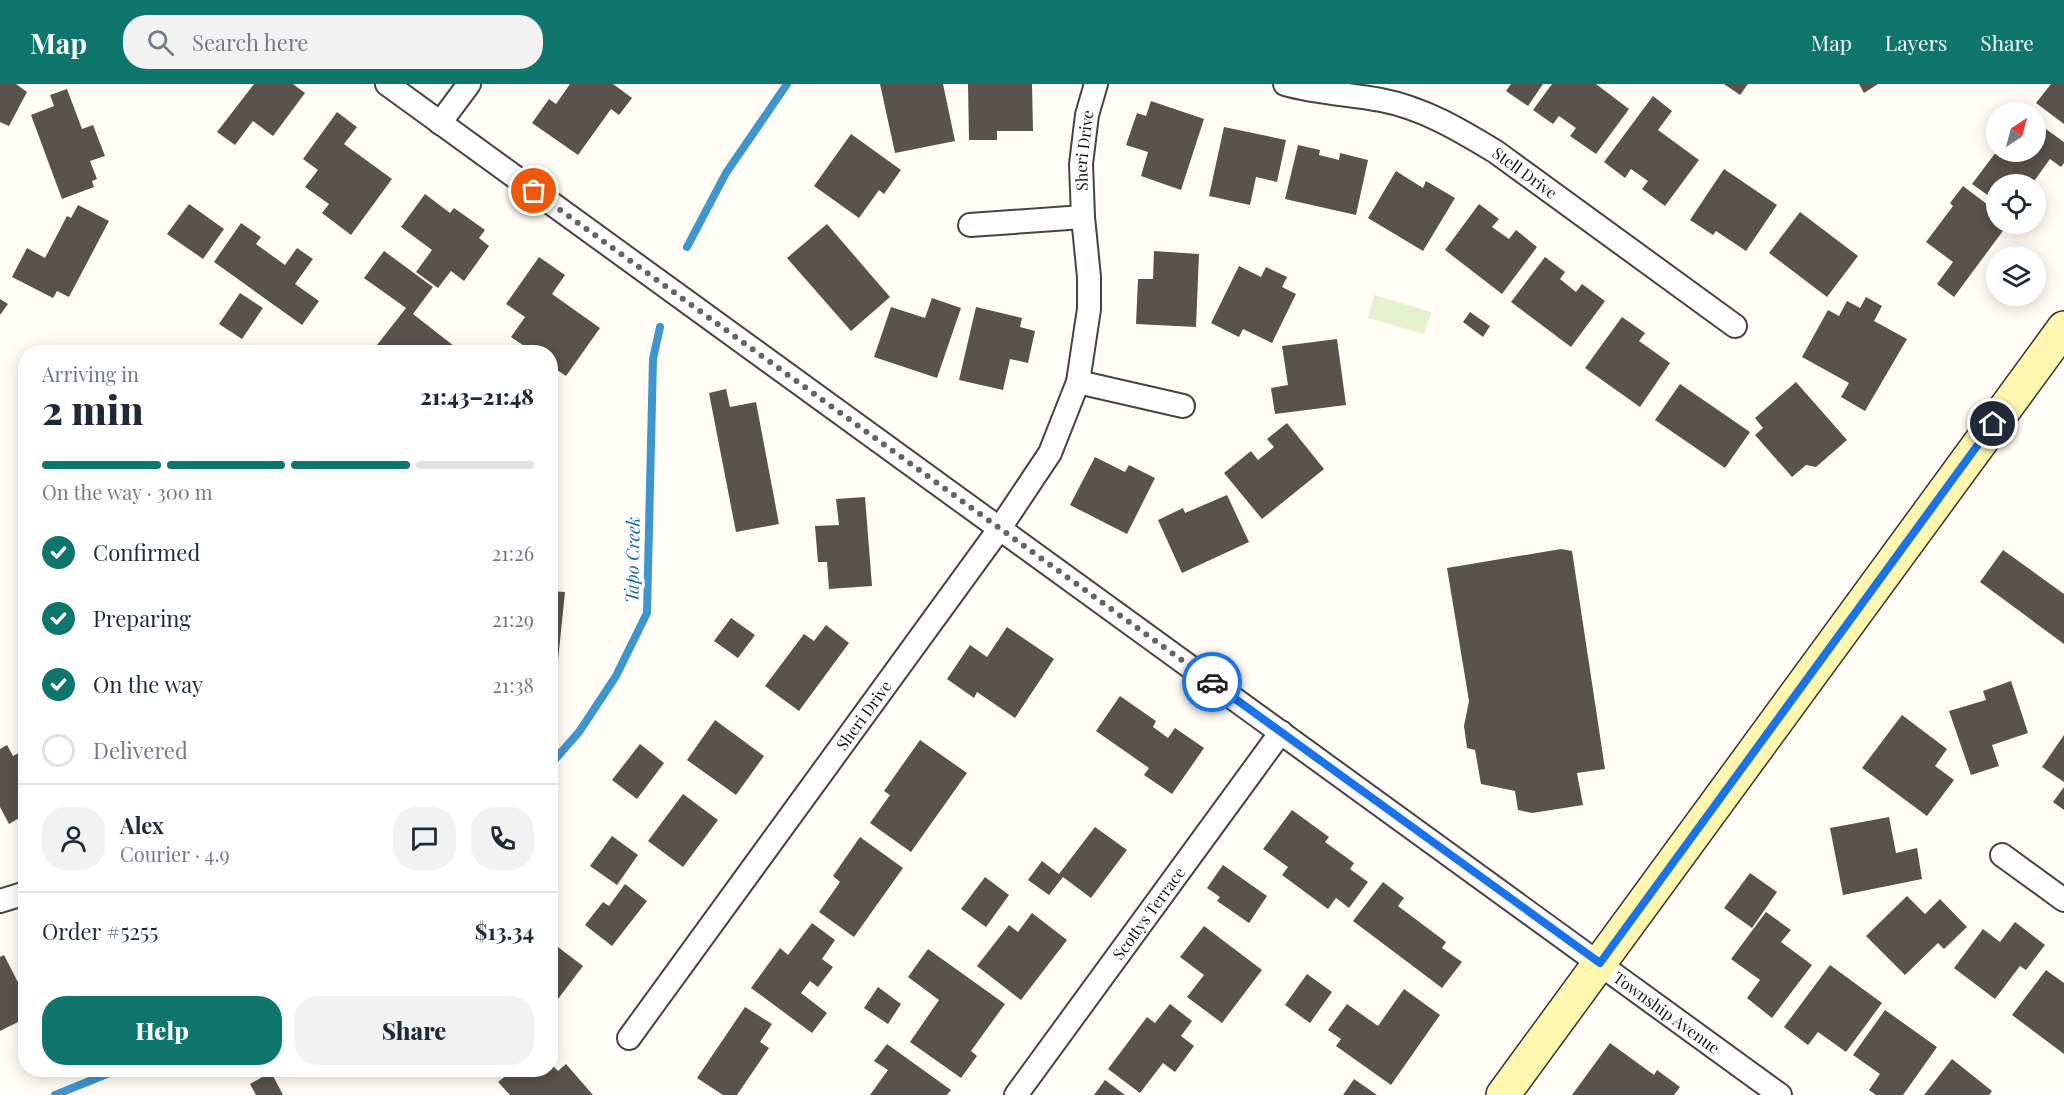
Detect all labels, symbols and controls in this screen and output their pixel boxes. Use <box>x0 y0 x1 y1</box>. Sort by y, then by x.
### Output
search box <box>123 15 543 69</box>
text: Map <box>30 24 87 61</box>
icon: search <box>144 26 177 59</box>
text: Search here <box>192 27 308 57</box>
text: Map <box>1811 28 1852 56</box>
text: Layers <box>1885 28 1947 56</box>
text: Share <box>1980 28 2034 56</box>
north arrow <box>1986 102 2046 162</box>
map controls <box>1986 102 2046 306</box>
street label: Sheri Drive <box>1070 107 1098 191</box>
street label: Stell Drive <box>1489 142 1562 203</box>
pin <box>508 165 559 216</box>
icon: bag <box>517 174 550 207</box>
button: locate <box>1986 174 2046 234</box>
button: layers <box>1986 246 2046 306</box>
text: Arriving in <box>42 360 139 387</box>
text: 21:43–21:48 <box>420 381 534 411</box>
text: 2 min <box>42 383 144 435</box>
pin <box>1967 398 2018 449</box>
icon: home <box>1976 407 2009 440</box>
text: On the way · 300 m <box>42 478 213 505</box>
water label: Tapo Creek <box>619 517 645 603</box>
icon: check <box>42 536 75 569</box>
text: Confirmed <box>93 537 200 567</box>
text: 21:26 <box>492 539 534 566</box>
icon: check <box>42 602 75 635</box>
text: Preparing <box>93 603 191 633</box>
text: 21:29 <box>492 605 534 632</box>
courier <box>1182 652 1242 712</box>
icon: car <box>1196 666 1229 699</box>
icon: check <box>42 668 75 701</box>
text: On the way <box>93 669 203 699</box>
text: 21:38 <box>492 671 534 698</box>
street label: Sheri Drive <box>831 676 896 754</box>
text: Delivered <box>93 735 188 765</box>
button: person <box>42 807 105 870</box>
button: chat <box>393 807 456 870</box>
button: phone <box>471 807 534 870</box>
text: Alex <box>120 810 164 840</box>
text: Courier · 4.9 <box>120 840 230 867</box>
street label: Scottys Terrace <box>1107 862 1189 964</box>
text: Order #5255 <box>42 916 158 946</box>
text: $13.34 <box>475 916 534 946</box>
street label: Township Avenue <box>1609 967 1724 1058</box>
button: Help <box>42 996 282 1065</box>
button: Share <box>294 996 534 1065</box>

